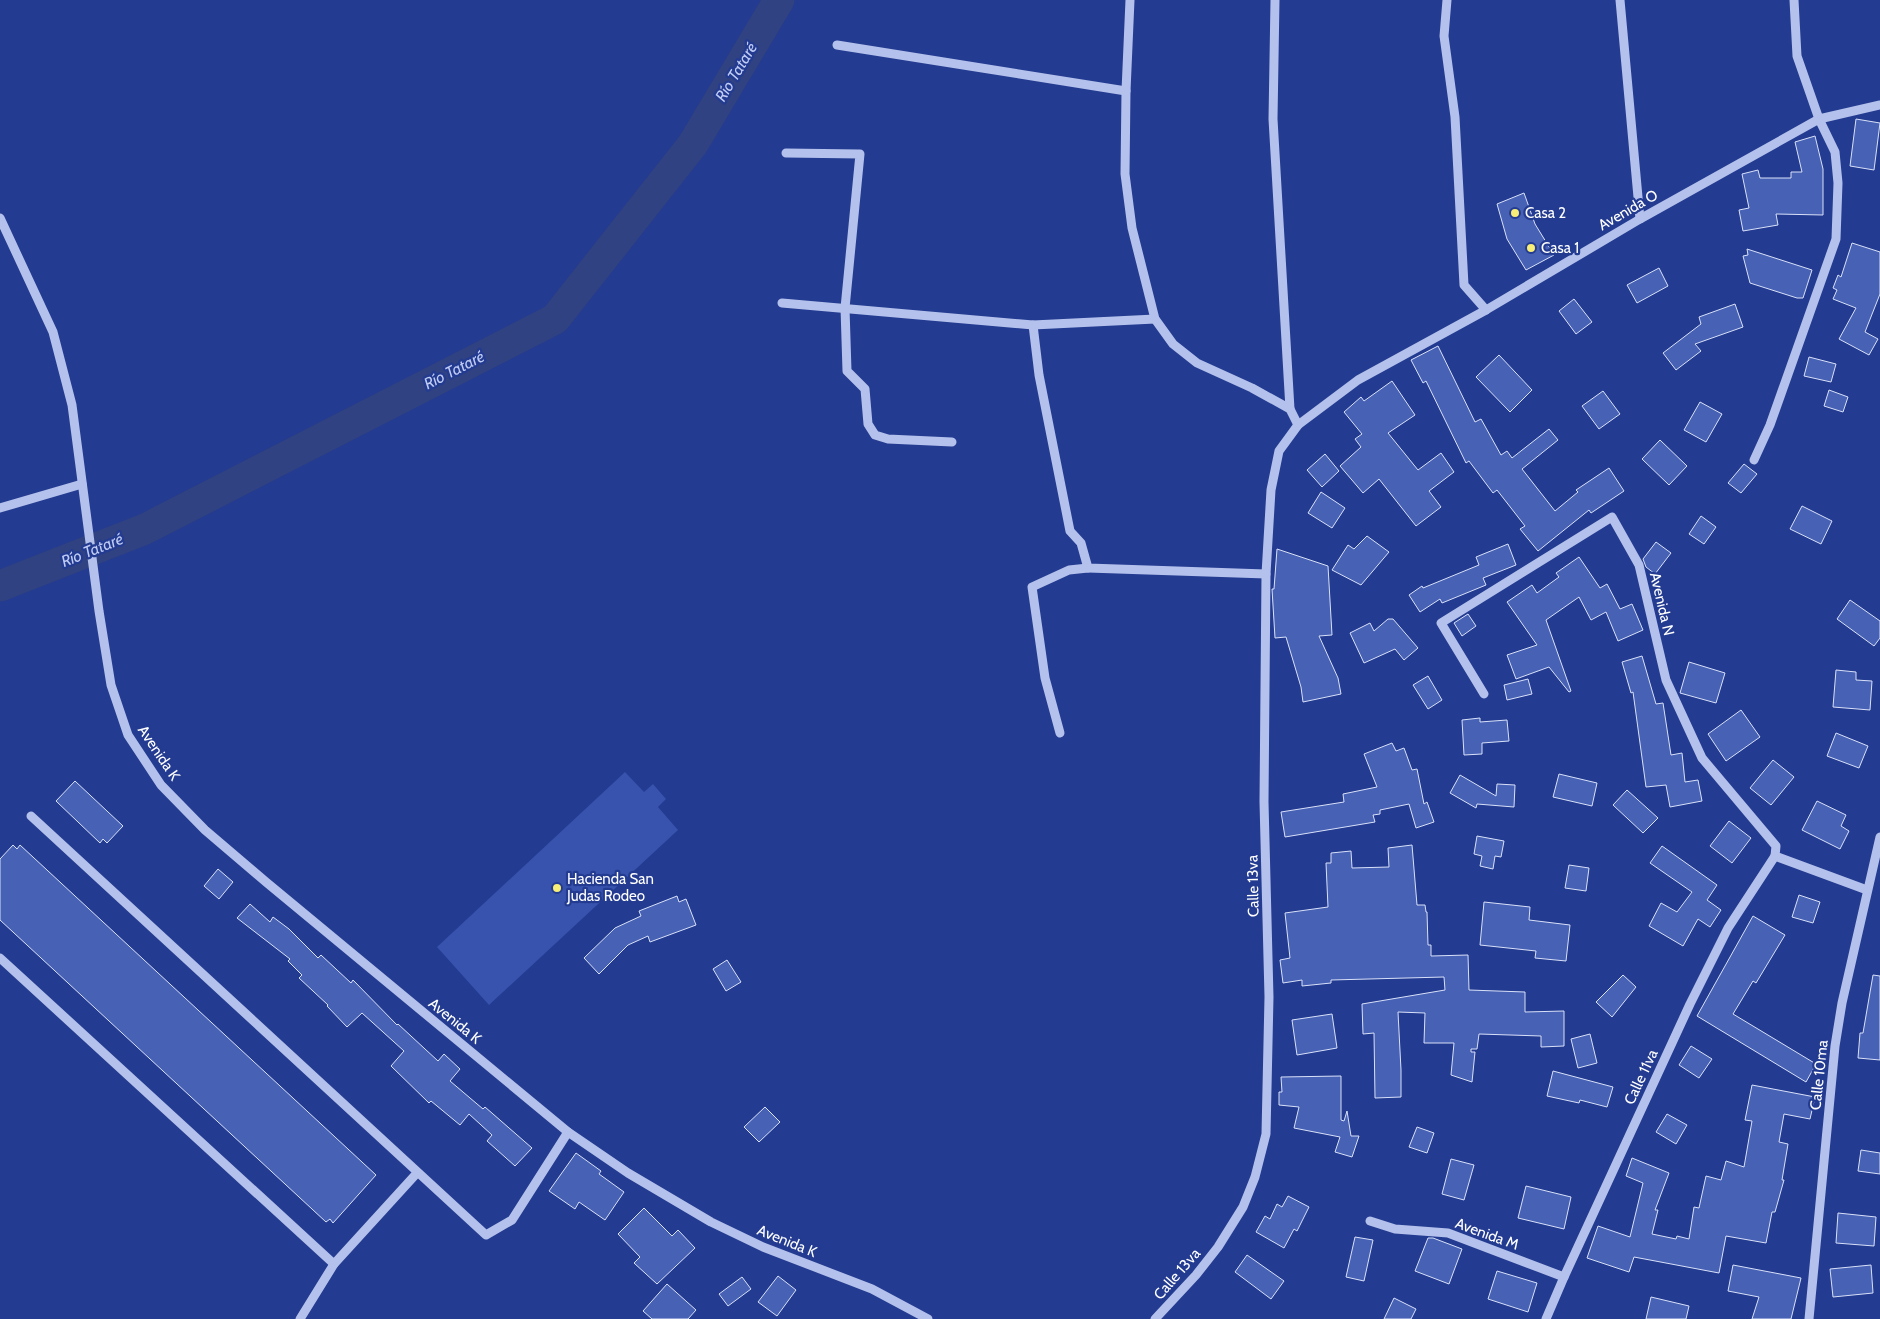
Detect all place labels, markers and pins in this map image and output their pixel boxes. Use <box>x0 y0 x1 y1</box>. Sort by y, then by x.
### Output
place label: Casa 2 <box>1525 204 1566 222</box>
marker: Casa 2 <box>1509 207 1521 219</box>
place label: Casa 1 <box>1541 239 1579 257</box>
marker: Casa 1 <box>1525 242 1537 254</box>
place label: Hacienda San Judas Rodeo <box>566 870 654 905</box>
marker: Hacienda San Judas Rodeo <box>551 882 563 894</box>

